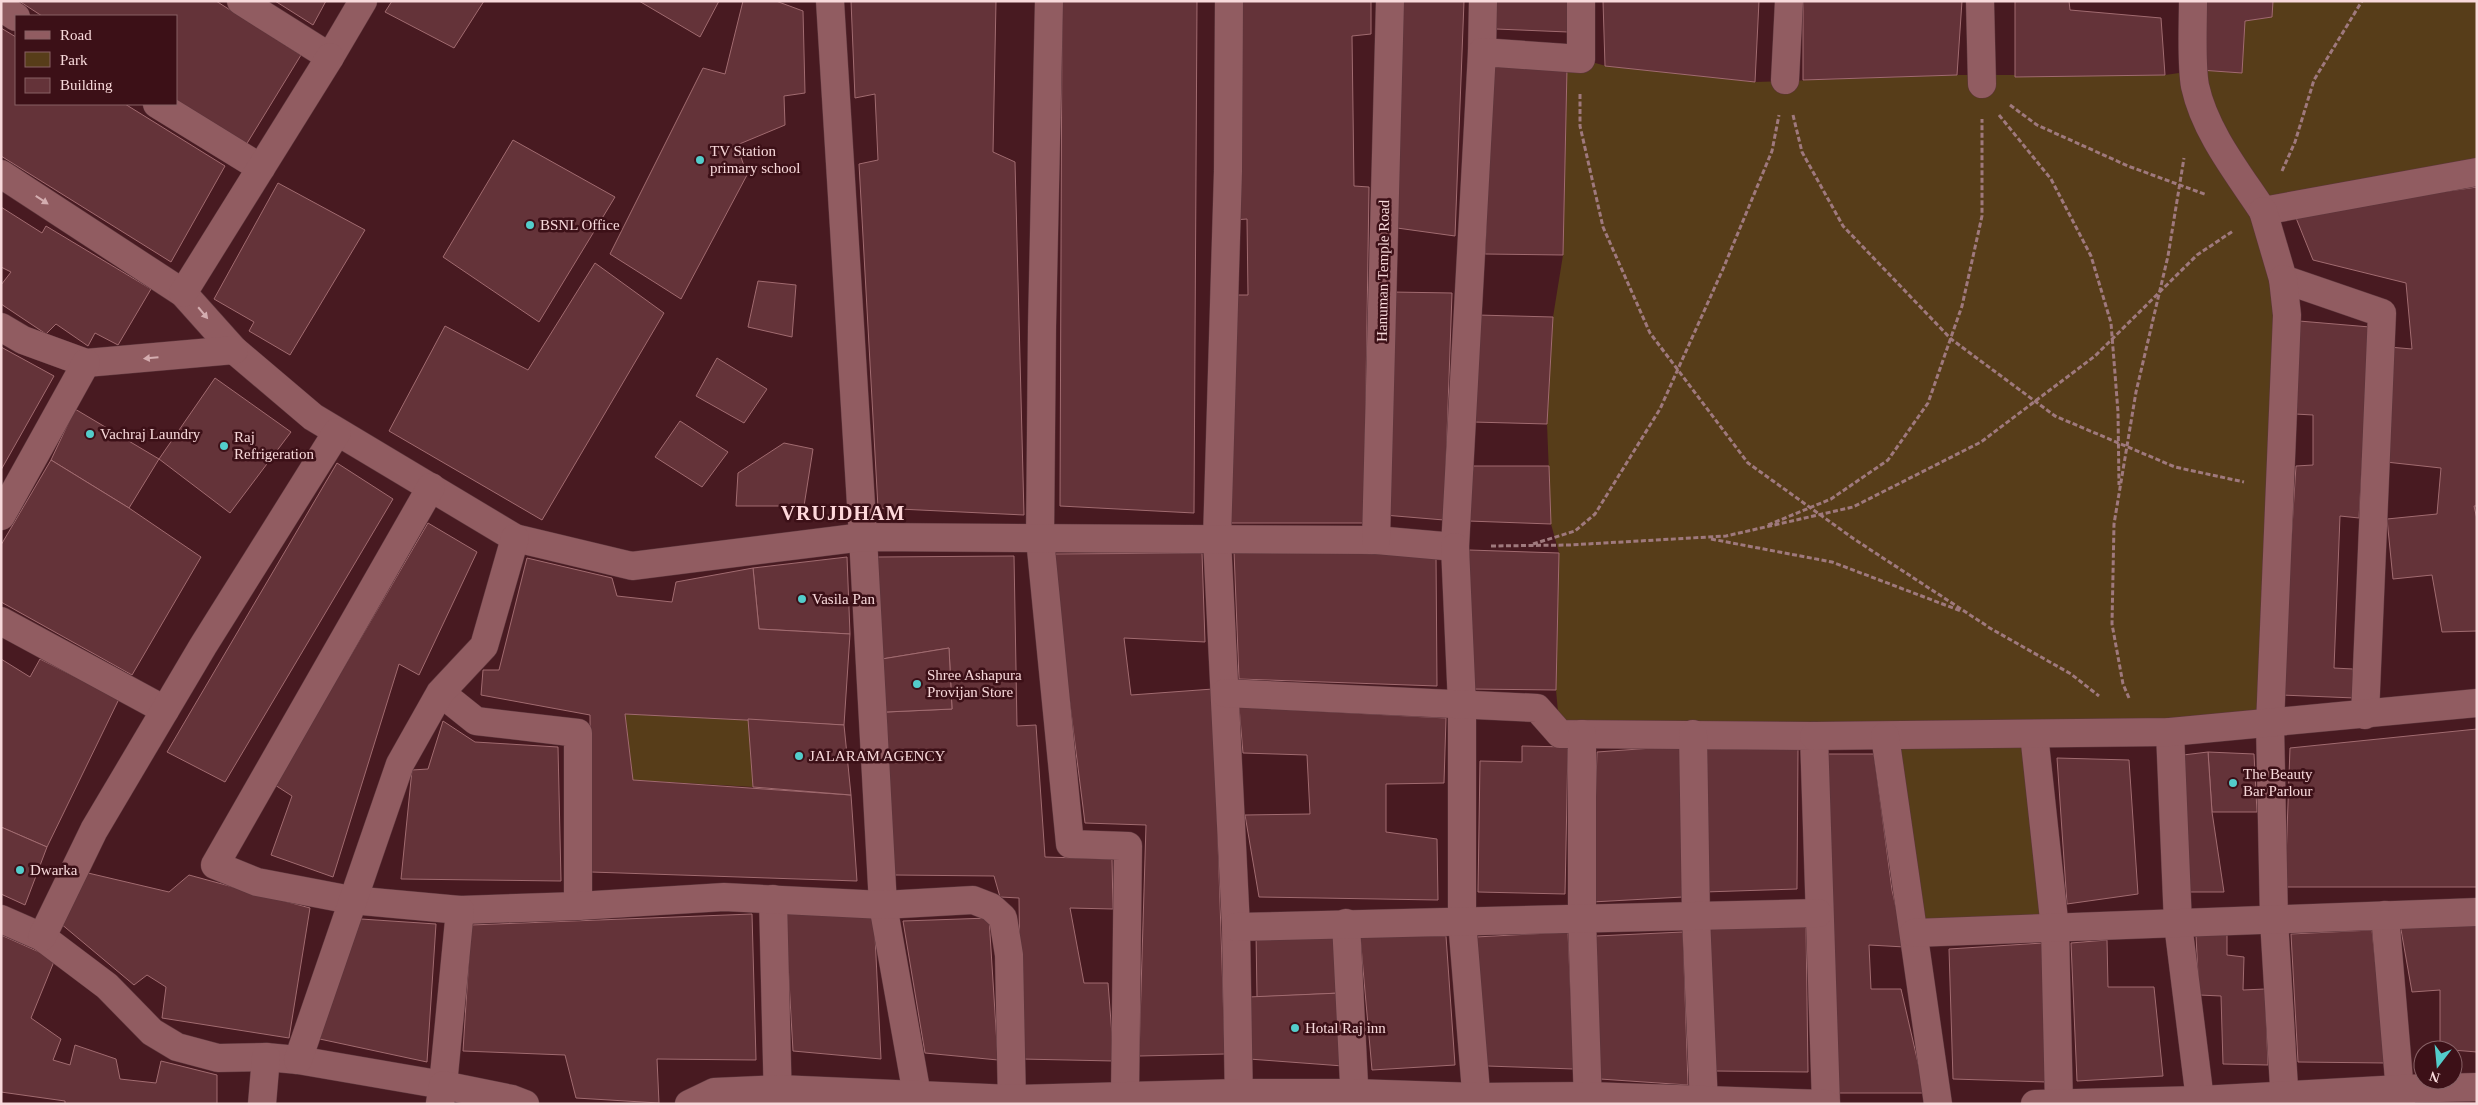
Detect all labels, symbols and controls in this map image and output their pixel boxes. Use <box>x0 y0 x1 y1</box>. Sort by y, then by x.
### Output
legend <box>15 15 178 105</box>
text: Road <box>60 27 92 43</box>
text: Park <box>60 52 88 68</box>
text: Building <box>60 77 113 93</box>
place label: TV Station primary school <box>710 143 800 176</box>
marker: TV Station primary school <box>694 154 706 166</box>
one-way arrow <box>35 196 49 205</box>
street label: Hanuman Temple Road <box>1374 199 1392 342</box>
place label: BSNL Office <box>540 217 620 233</box>
marker: BSNL Office <box>524 219 536 231</box>
one-way arrow <box>198 307 209 320</box>
one-way arrow <box>143 354 159 362</box>
place label: Vachraj Laundry <box>100 426 201 442</box>
marker: Vachraj Laundry <box>84 428 96 440</box>
place label: Raj Refrigeration <box>234 429 314 462</box>
marker: Raj Refrigeration <box>218 440 230 452</box>
district label: VRUJDHAM <box>781 502 905 524</box>
place label: Vasila Pan <box>812 591 875 607</box>
marker: Vasila Pan <box>796 593 808 605</box>
place label: Shree Ashapura Provijan Store <box>927 667 1022 700</box>
marker: Shree Ashapura Provijan Store <box>911 678 923 690</box>
place label: JALARAM AGENCY <box>809 748 945 764</box>
marker: JALARAM AGENCY <box>793 750 805 762</box>
place label: The Beauty Bar Parlour <box>2243 766 2313 799</box>
marker: The Beauty Bar Parlour <box>2227 777 2239 789</box>
place label: Dwarka <box>30 862 78 878</box>
marker: Dwarka <box>14 864 26 876</box>
place label: Hotal Raj inn <box>1305 1020 1386 1036</box>
marker: Hotal Raj inn <box>1289 1022 1301 1034</box>
north arrow <box>2413 1040 2463 1090</box>
text: N <box>2428 1068 2441 1086</box>

